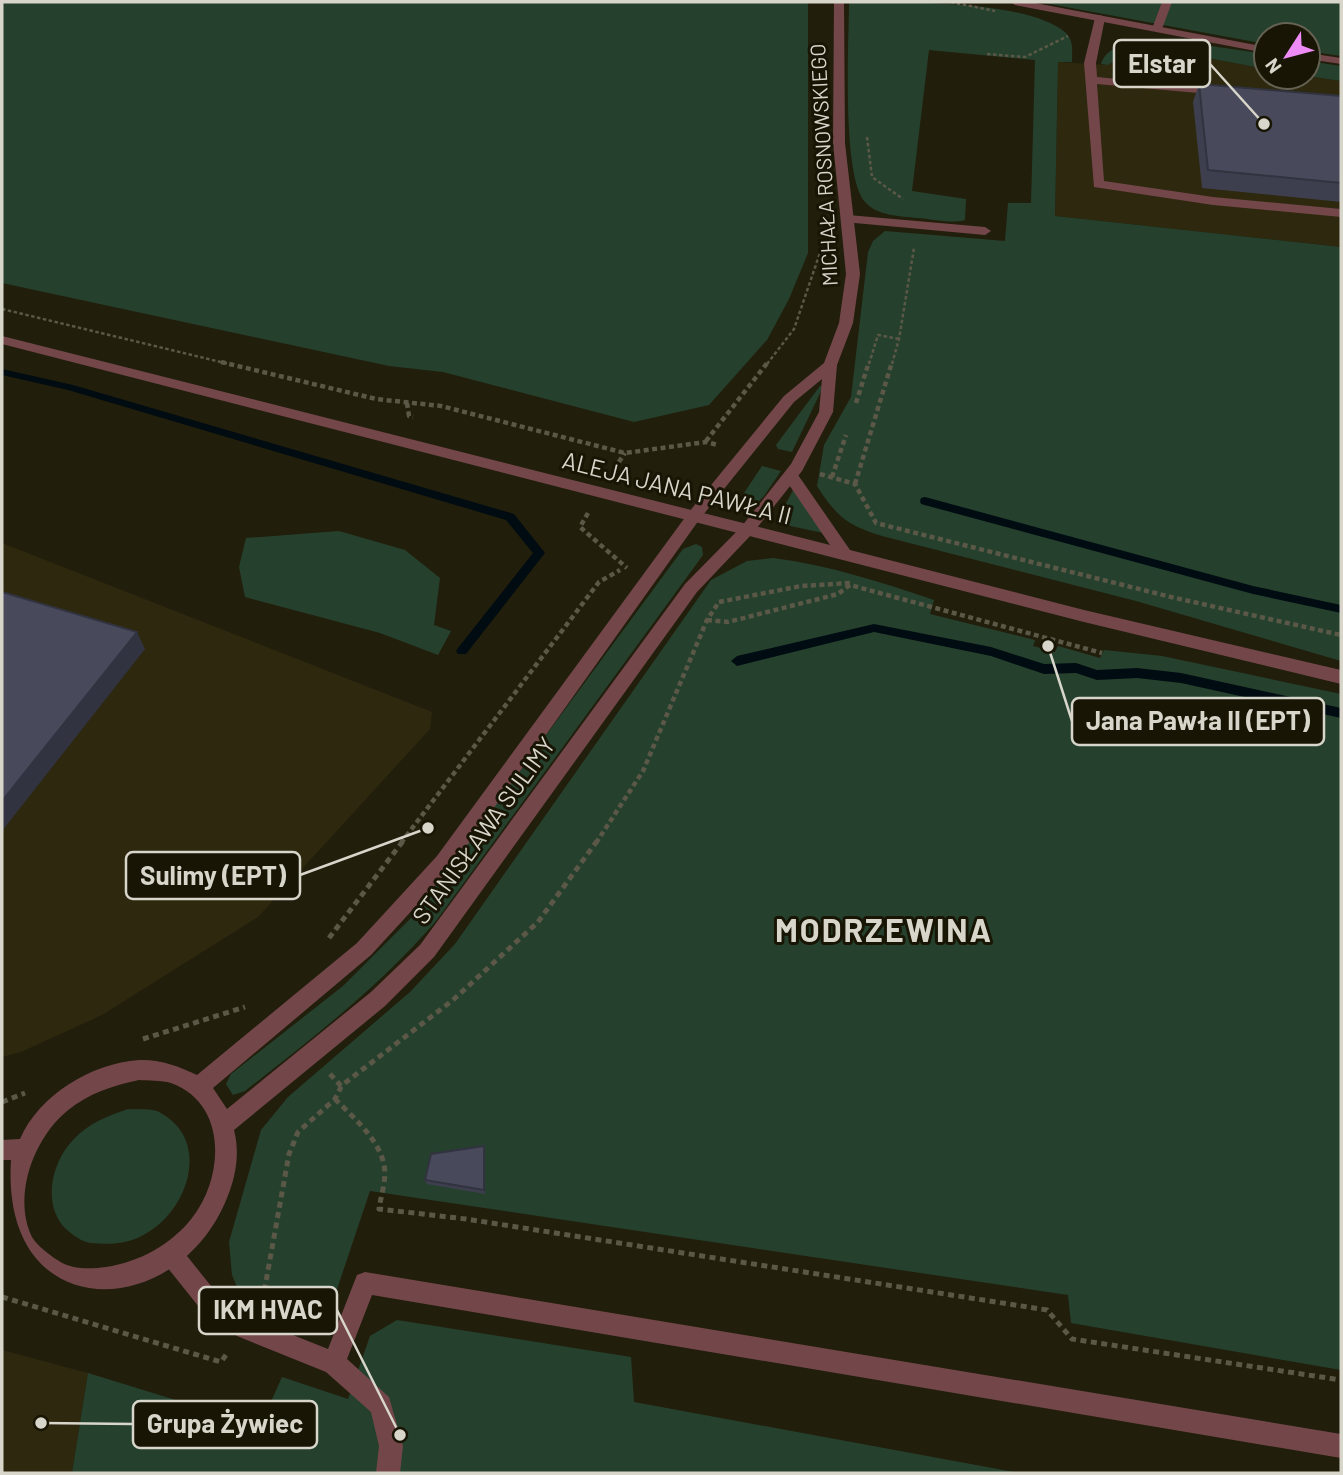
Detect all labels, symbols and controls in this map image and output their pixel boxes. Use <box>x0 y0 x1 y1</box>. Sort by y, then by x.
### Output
north arrow <box>1252 21 1322 91</box>
callout: Elstar <box>1114 40 1210 87</box>
street label: MICHAŁA ROSNOWSKIEGO <box>804 43 842 287</box>
text: Elstar <box>1128 47 1196 78</box>
text: N <box>1260 54 1286 78</box>
street label: ALEJA JANA PAWŁA II <box>560 445 794 529</box>
callout: Jana Pawła II (EPT) <box>1072 698 1324 745</box>
text: Jana Pawła II (EPT) <box>1086 704 1311 735</box>
street label: STANISŁAWA SULIMY <box>405 731 561 929</box>
callout: Sulimy (EPT) <box>126 852 300 899</box>
text: Sulimy (EPT) <box>140 859 287 890</box>
district label: MODRZEWINA <box>775 910 993 948</box>
callout: IKM HVAC <box>199 1287 337 1334</box>
text: IKM HVAC <box>213 1293 323 1324</box>
callout: Grupa Żywiec <box>133 1401 317 1448</box>
text: Grupa Żywiec <box>147 1407 303 1438</box>

